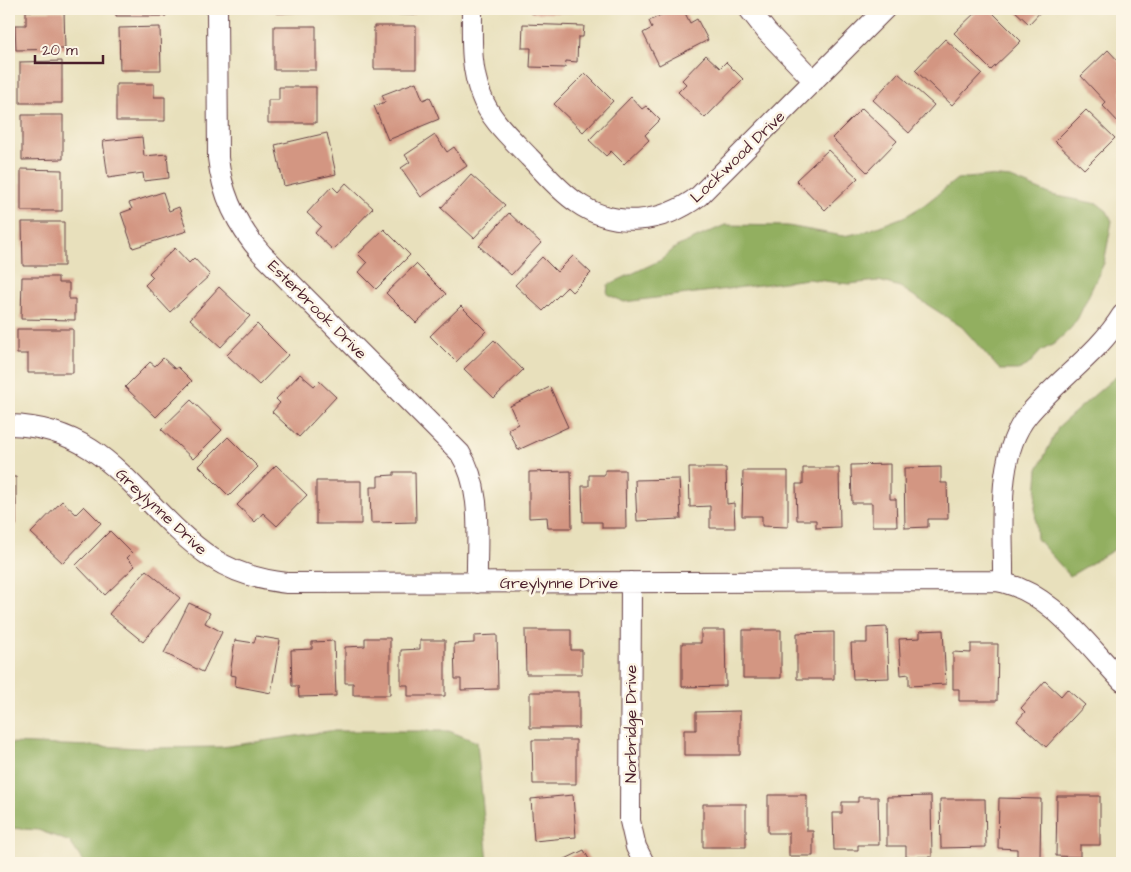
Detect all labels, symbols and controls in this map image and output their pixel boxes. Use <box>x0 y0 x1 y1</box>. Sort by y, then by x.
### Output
scale bar <box>35 32 102 64</box>
text: 20 m <box>42 40 78 61</box>
street label: Lockwood Drive <box>685 105 790 208</box>
street label: Esterbrook Drive <box>263 255 372 364</box>
street label: Greylynne Drive <box>110 463 212 561</box>
street label: Greylynne Drive <box>500 572 618 595</box>
street label: Norbridge Drive <box>620 665 643 783</box>

